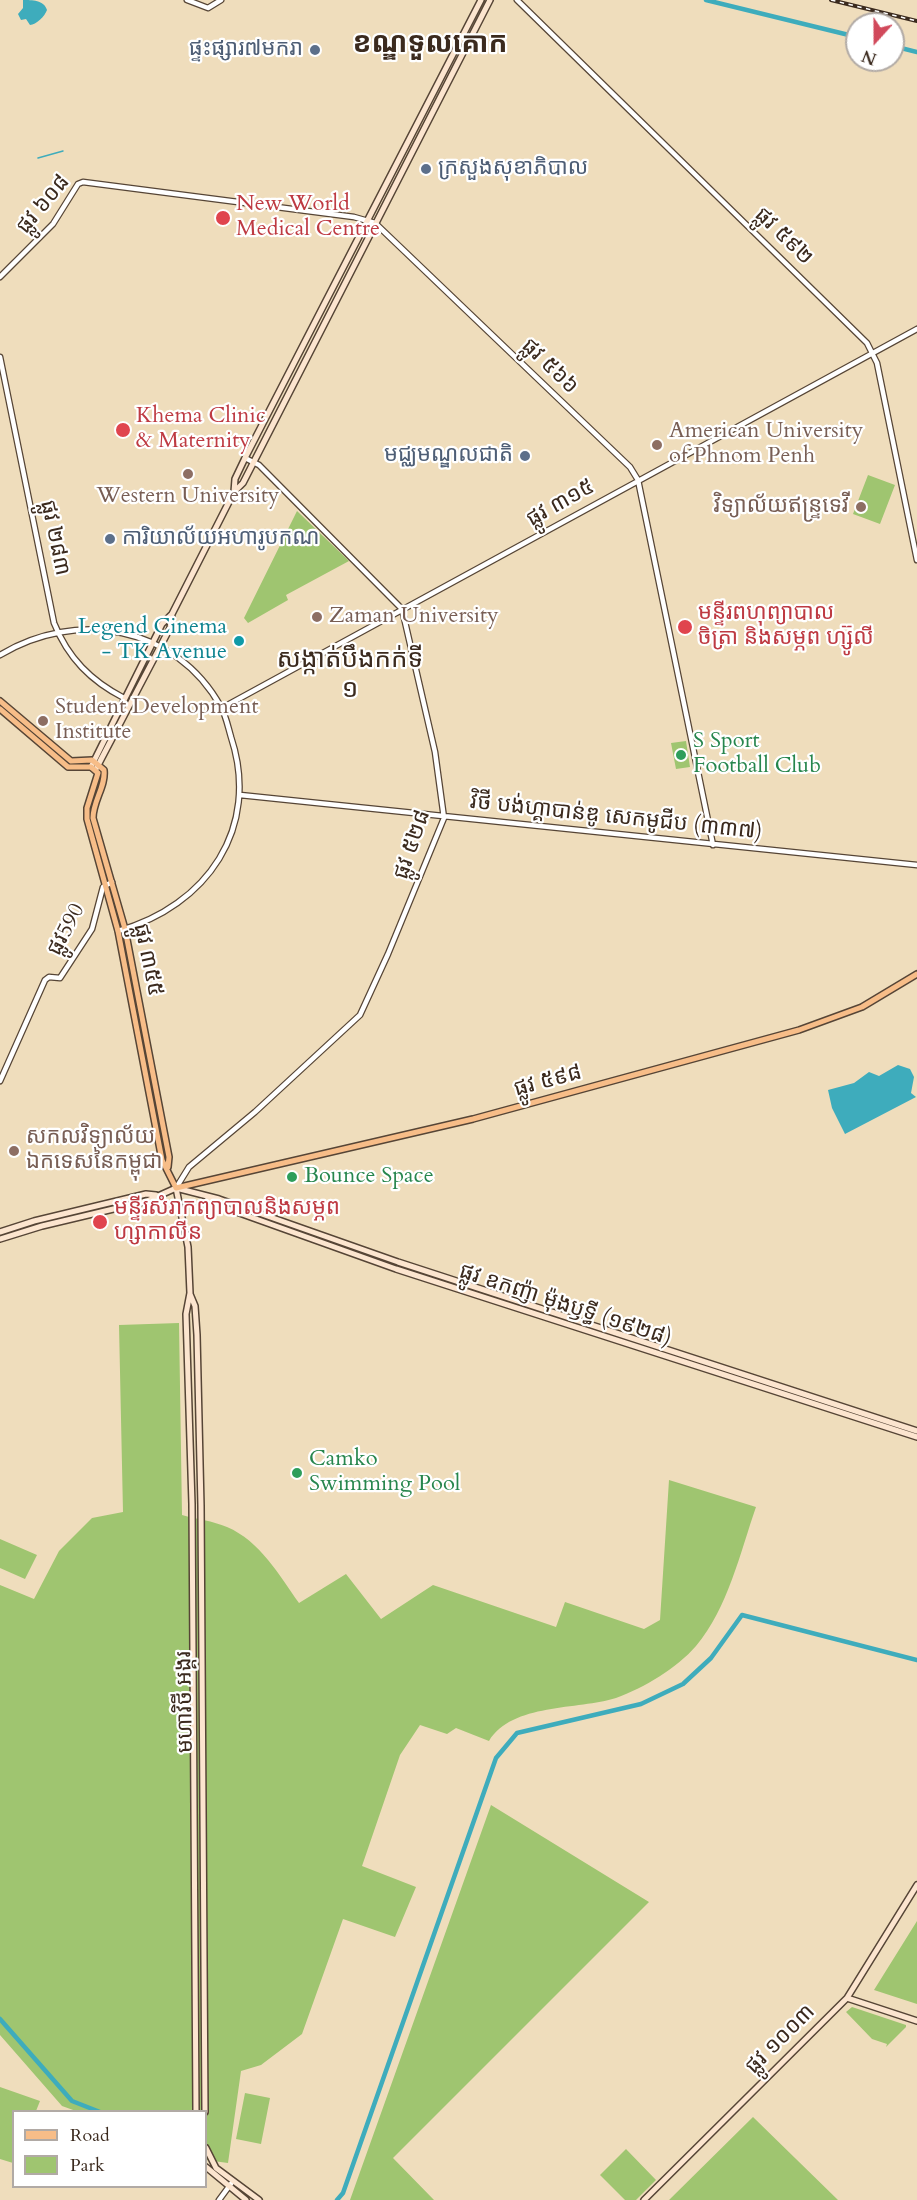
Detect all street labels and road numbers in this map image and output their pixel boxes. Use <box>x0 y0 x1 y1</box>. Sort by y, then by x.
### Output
street label: ផ្លូវ ៦០៨ <box>12 170 76 240</box>
street label: ផ្លូវ ៥៩២ <box>748 203 818 271</box>
street label: ផ្លូវ ៥៦៦ <box>515 334 583 400</box>
street label: ផ្លូវ ៣១៥ <box>522 475 600 533</box>
street label: ផ្លូវ ២៨៣ <box>33 498 75 578</box>
street label: វិថី បង់ហ្គាបាន់ឌូ សេកមូជីប (៣៣៧) <box>469 790 763 846</box>
street label: ផ្លូវ ៥២៨ <box>389 807 437 883</box>
street label: ផ្លូវ590 <box>42 900 92 960</box>
street label: ផ្លូវ ៣៥៥ <box>126 921 168 999</box>
street label: ផ្លូវ ៥៩៨ <box>511 1060 585 1104</box>
street label: ផ្លូវ ឧកញ៉ា ម៉ុងឫទ្ធី (១៩២៨) <box>456 1259 674 1353</box>
street label: មហាវិថី អង្គរ <box>172 1651 200 1753</box>
street label: ផ្លូវ ១០០៣ <box>741 2000 821 2080</box>

